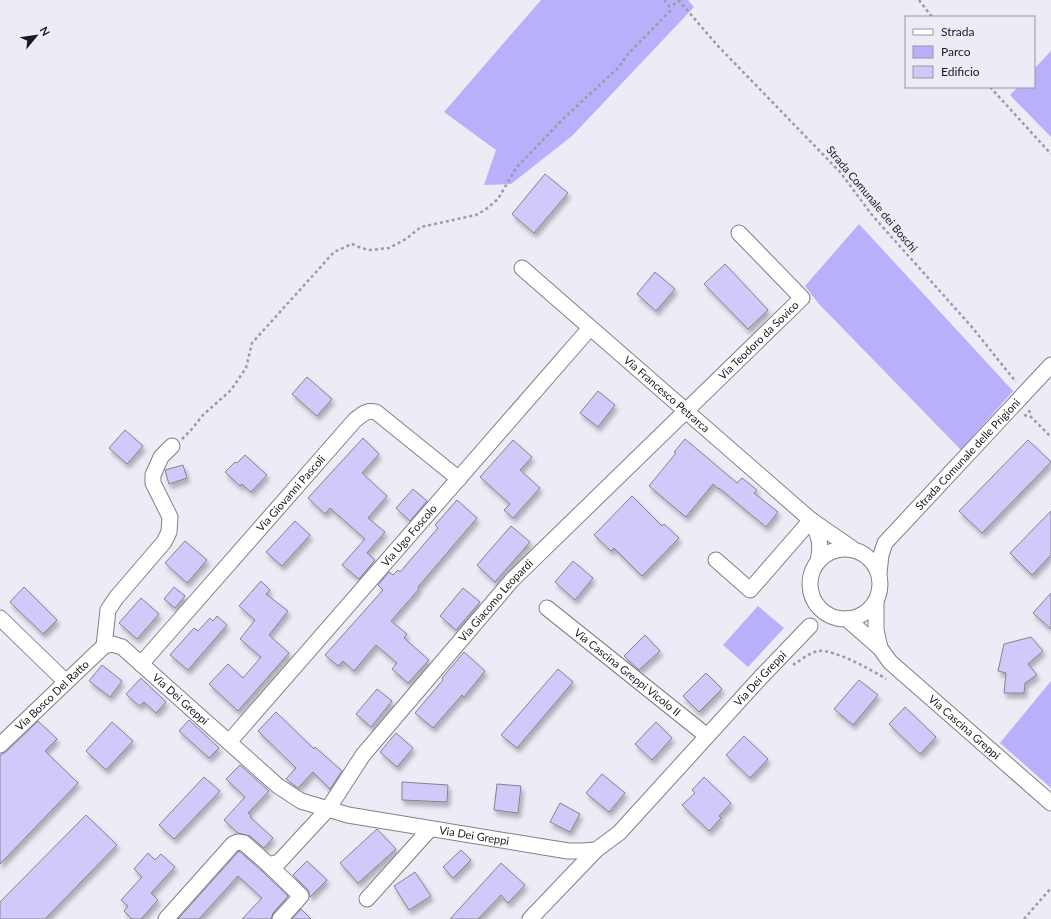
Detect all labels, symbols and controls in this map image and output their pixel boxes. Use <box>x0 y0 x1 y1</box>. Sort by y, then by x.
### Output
north arrow <box>16 16 56 56</box>
legend <box>905 16 1035 88</box>
text: N <box>37 24 53 38</box>
text: Strada <box>941 24 974 39</box>
text: Parco <box>941 44 971 59</box>
text: Edificio <box>941 64 980 79</box>
street label: Strada Comunale dei Boschi <box>824 143 921 255</box>
street label: Via Teodoro da Sovico <box>715 298 801 382</box>
street label: Via Francesco Petrarca <box>621 353 713 435</box>
street label: Strada Comunale delle Prigioni <box>912 395 1023 512</box>
street label: Via Giovanni Pascoli <box>253 452 327 534</box>
street label: Via Ugo Foscolo <box>378 502 439 569</box>
street label: Via Giacomo Leopardi <box>455 556 536 644</box>
street label: Via Cascina Greppi Vicolo II <box>572 625 684 718</box>
street label: Via Dei Greppi <box>731 648 789 708</box>
street label: Via Bosco Del Ratto <box>12 657 91 733</box>
street label: Via Dei Greppi <box>150 670 212 727</box>
street label: Via Cascina Greppi <box>926 692 1003 762</box>
street label: Via Dei Greppi <box>438 823 510 847</box>

